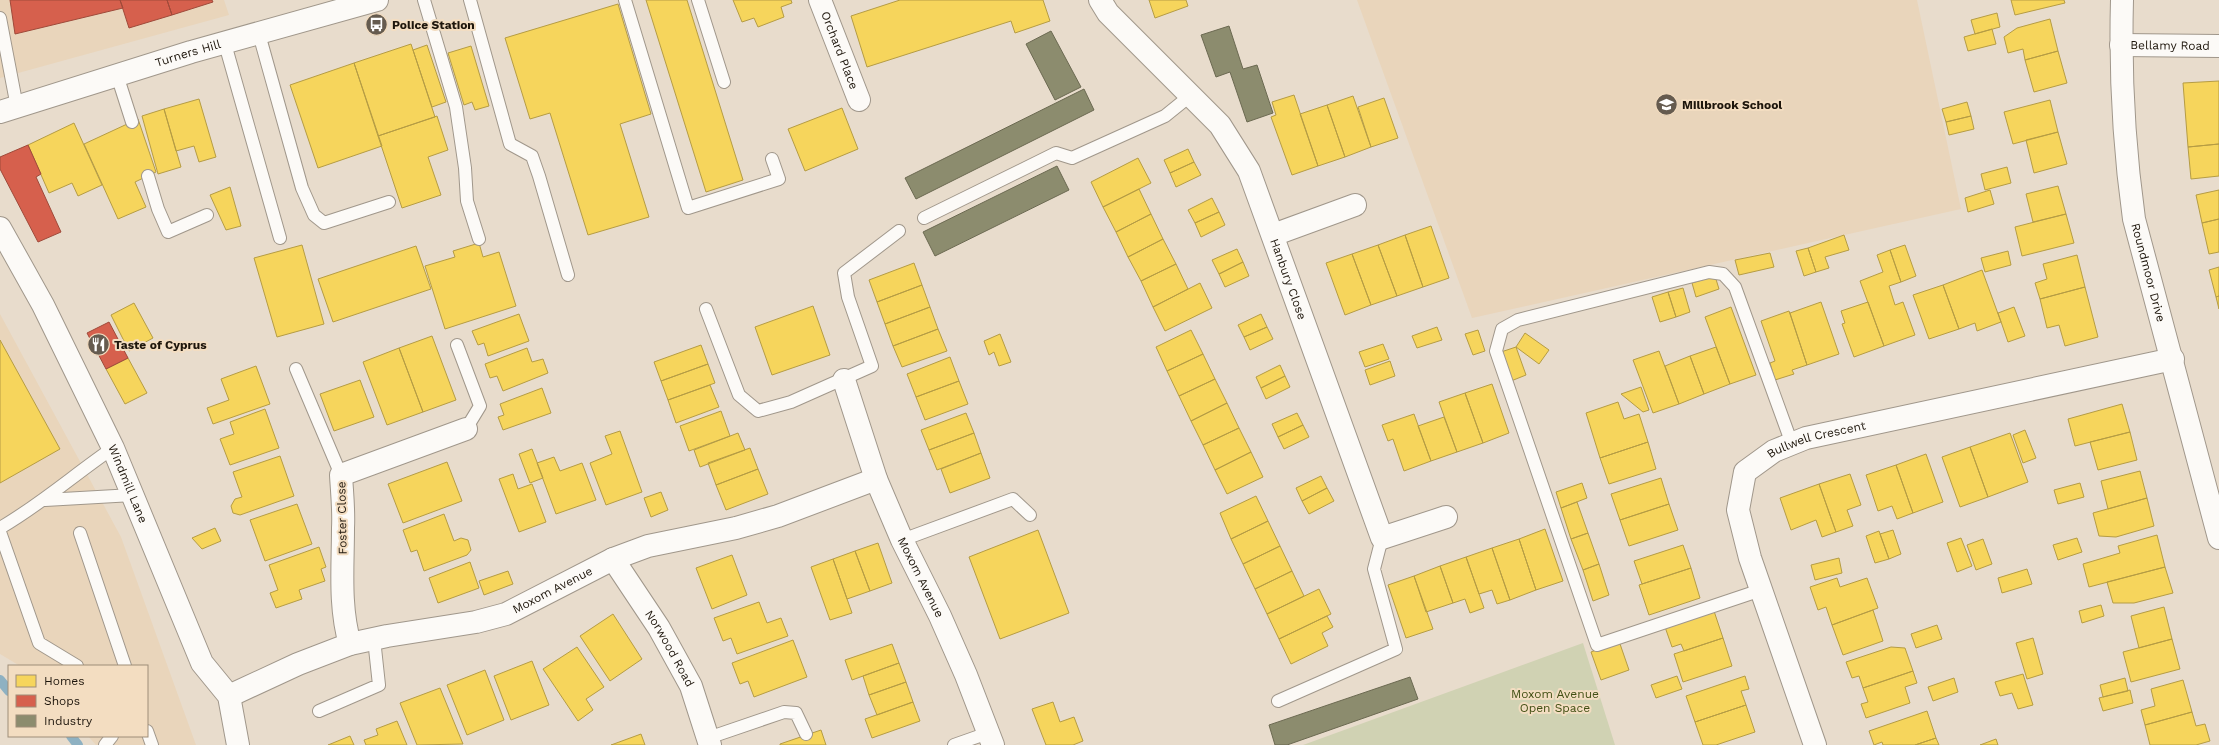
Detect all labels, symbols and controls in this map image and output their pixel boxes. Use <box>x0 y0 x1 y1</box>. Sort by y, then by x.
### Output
street label: Orchard Place <box>818 9 861 91</box>
bus stop icon: Police Station <box>364 12 390 38</box>
place label: Police Station <box>392 18 475 32</box>
street label: Turners Hill <box>154 37 223 70</box>
street label: Bellamy Road <box>2130 38 2210 53</box>
school or university icon: Millbrook School <box>1654 92 1680 118</box>
place label: Millbrook School <box>1682 98 1782 112</box>
street label: Roundmoor Drive <box>2128 222 2168 324</box>
street label: Hanbury Close <box>1267 237 1309 322</box>
restaurant icon: Taste of Cyprus <box>86 332 112 358</box>
place label: Taste of Cyprus <box>114 338 207 352</box>
street label: Bullwell Crescent <box>1764 418 1867 461</box>
street label: Windmill Lane <box>105 442 150 525</box>
street label: Foster Close <box>334 481 350 555</box>
street label: Moxom Avenue <box>895 535 947 620</box>
street label: Moxom Avenue <box>510 564 595 616</box>
street label: Norwood Road <box>642 608 697 689</box>
legend <box>8 665 148 737</box>
text: Homes <box>44 674 85 688</box>
park label: Moxom Avenue Open Space <box>1511 687 1599 715</box>
text: Shops <box>44 694 80 708</box>
text: Industry <box>44 714 93 728</box>

